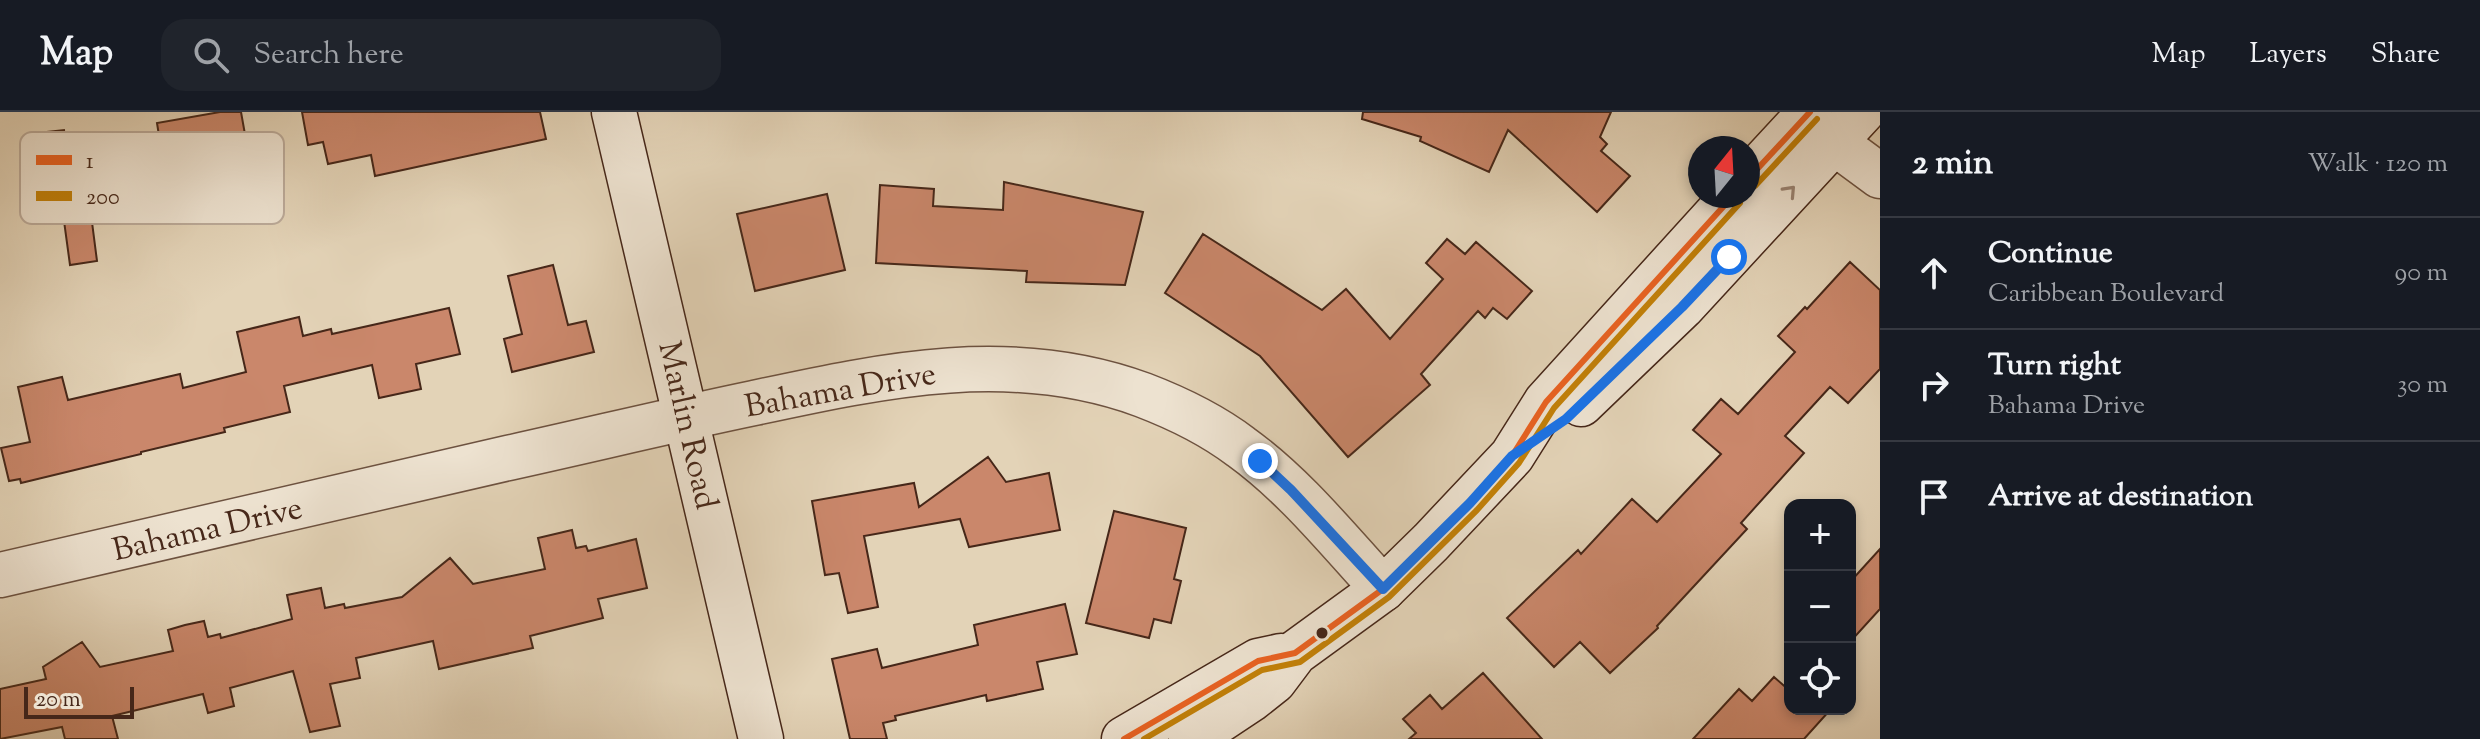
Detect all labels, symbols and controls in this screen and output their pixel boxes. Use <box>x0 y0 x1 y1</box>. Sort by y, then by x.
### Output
search box <box>161 19 721 91</box>
text: Map <box>40 28 113 82</box>
icon: search <box>189 33 233 77</box>
text: Search here <box>253 34 404 77</box>
text: Map <box>2152 35 2205 75</box>
text: Layers <box>2249 35 2327 75</box>
text: Share <box>2371 35 2440 75</box>
legend <box>20 132 284 224</box>
north arrow <box>1688 136 1760 208</box>
text: 2 min <box>1912 140 1993 189</box>
text: Walk · 120 m <box>2308 146 2448 183</box>
text: 1 <box>86 147 94 179</box>
text: 200 <box>86 183 120 215</box>
one-way arrow <box>1781 185 1795 200</box>
text: Continue <box>1988 233 2113 276</box>
route start <box>1711 239 1747 275</box>
icon: ahead <box>1912 251 1956 295</box>
text: 90 m <box>2395 255 2448 292</box>
text: Caribbean Boulevard <box>1988 276 2224 313</box>
street label: Marlin Road <box>644 337 728 514</box>
text: Turn right <box>1988 345 2121 388</box>
street label: Bahama Drive <box>741 353 940 431</box>
icon: right <box>1912 363 1956 407</box>
text: 30 m <box>2397 367 2448 404</box>
text: Bahama Drive <box>1988 388 2145 425</box>
route end <box>1242 443 1278 479</box>
icon: arrive <box>1912 475 1956 519</box>
text: Arrive at destination <box>1988 476 2253 519</box>
street label: Bahama Drive <box>108 487 307 575</box>
map controls <box>1784 499 1856 715</box>
button: + <box>1784 499 1856 571</box>
button: − <box>1784 571 1856 643</box>
unlabelled marker <box>1314 625 1330 641</box>
button: locate <box>1784 643 1856 715</box>
scale bar <box>24 683 134 719</box>
text: 20 m <box>36 685 81 717</box>

